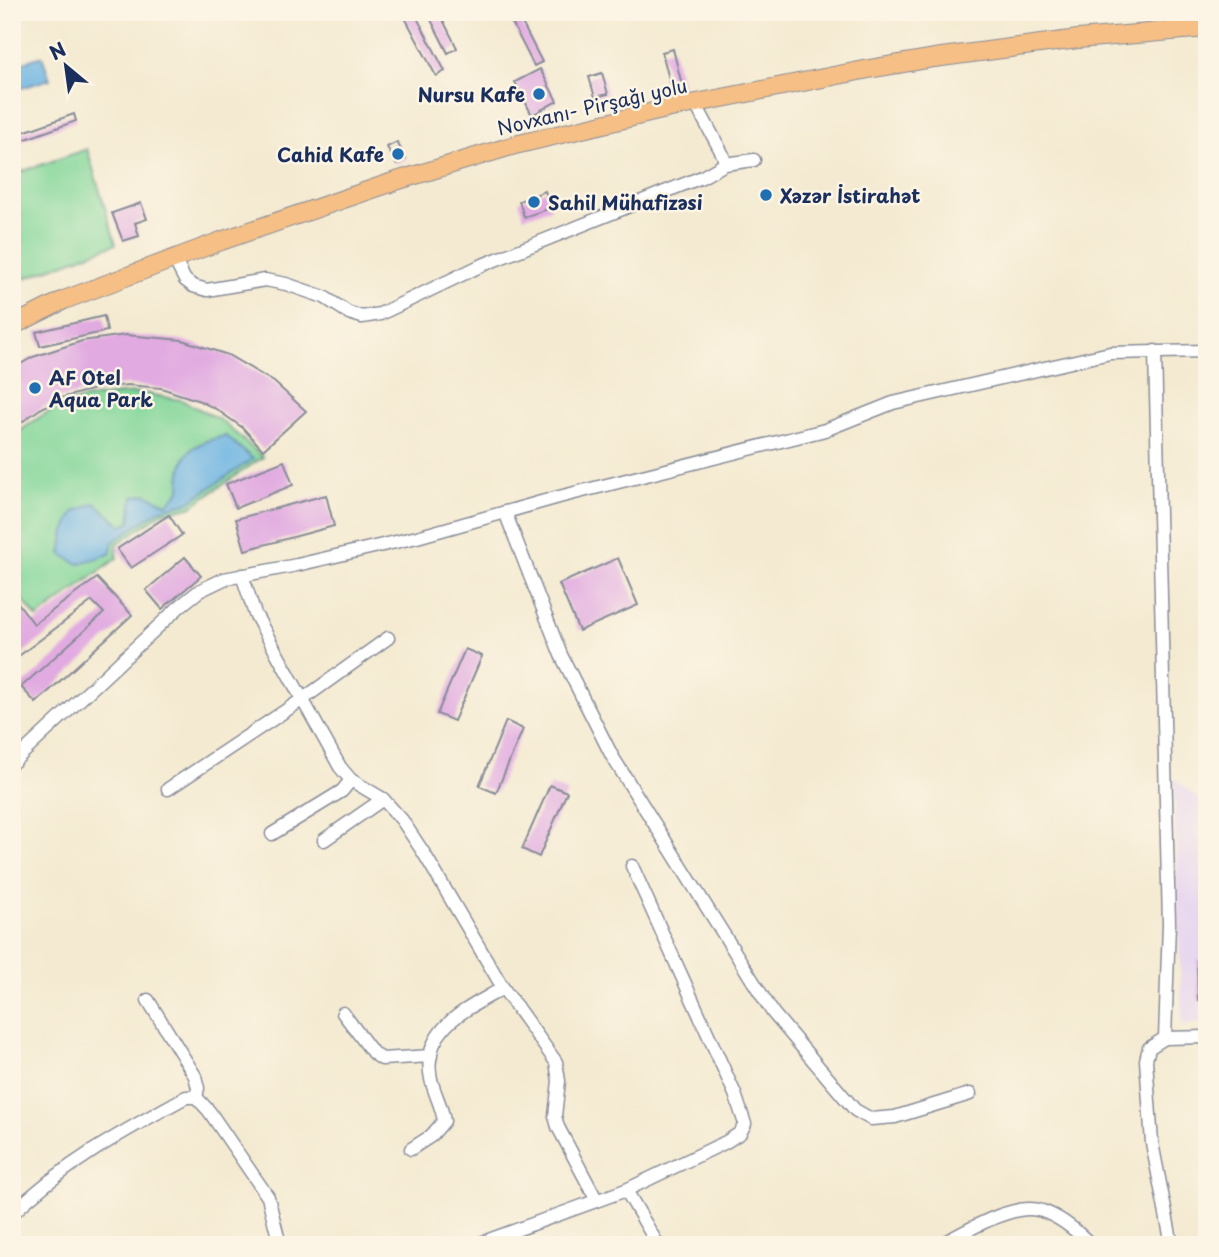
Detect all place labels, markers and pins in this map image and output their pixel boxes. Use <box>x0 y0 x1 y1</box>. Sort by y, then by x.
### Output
place label: Nursu Kafe <box>418 80 525 108</box>
marker: Nursu Kafe <box>531 86 547 102</box>
place label: Cahid Kafe <box>277 140 384 168</box>
marker: Cahid Kafe <box>390 146 406 162</box>
place label: Xəzər İstirahət <box>780 181 920 209</box>
marker: Xəzər İstirahət <box>758 187 774 203</box>
place label: Sahil Mühafizəsi <box>548 188 703 216</box>
marker: Sahil Mühafizəsi <box>526 194 542 210</box>
place label: AF Otel Aqua Park <box>48 363 153 413</box>
marker: AF Otel Aqua Park <box>27 380 43 396</box>

